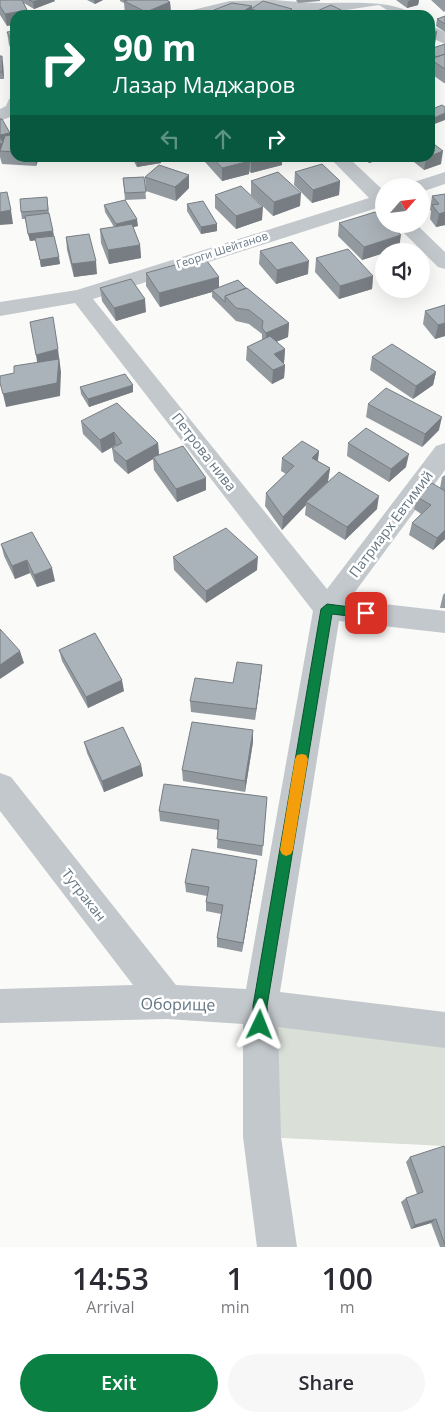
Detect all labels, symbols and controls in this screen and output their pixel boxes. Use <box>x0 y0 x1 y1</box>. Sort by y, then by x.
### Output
text: 90 m <box>113 24 196 71</box>
icon: right <box>30 30 95 95</box>
text: Лазар Маджаров <box>113 69 295 99</box>
icon: left <box>156 125 184 153</box>
icon: ahead <box>209 125 237 153</box>
icon: right <box>262 125 290 153</box>
north arrow <box>375 178 430 232</box>
map controls <box>375 178 430 298</box>
street label: Георги Шейтанов <box>174 228 270 271</box>
button: sound <box>375 243 430 298</box>
street label: Петрова нива <box>168 409 241 495</box>
street label: Патриарх Евтимий <box>344 467 437 581</box>
pin <box>345 592 387 634</box>
icon: arrive <box>352 599 380 627</box>
street label: Тутракан <box>58 865 111 925</box>
street label: Оборище <box>140 992 216 1016</box>
position arrow <box>233 998 285 1050</box>
text: 14:53 <box>72 1258 149 1299</box>
text: 1 <box>227 1258 244 1299</box>
text: 100 <box>322 1258 373 1299</box>
text: Arrival <box>86 1296 135 1318</box>
text: min <box>221 1296 250 1318</box>
text: m <box>340 1296 355 1318</box>
button: Exit <box>20 1354 218 1412</box>
button: Share <box>228 1354 425 1412</box>

